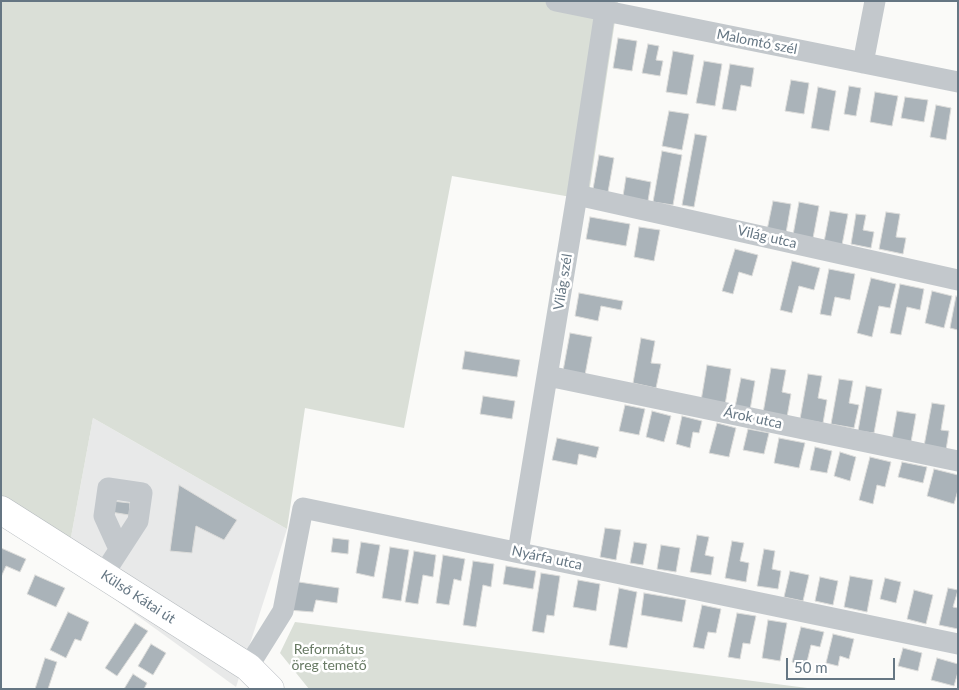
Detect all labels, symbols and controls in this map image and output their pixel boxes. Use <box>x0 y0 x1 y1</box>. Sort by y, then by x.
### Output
street label: Malomtó szél <box>715 26 799 58</box>
street label: Világ utca <box>736 222 798 252</box>
street label: Világ szél <box>550 253 576 311</box>
street label: Árok utca <box>722 404 784 432</box>
street label: Nyárfa utca <box>510 542 584 574</box>
street label: Külső Kátai út <box>98 567 178 627</box>
park label: Református öreg temető <box>291 641 367 674</box>
scale bar <box>789 648 898 680</box>
text: 50 m <box>794 658 828 676</box>

